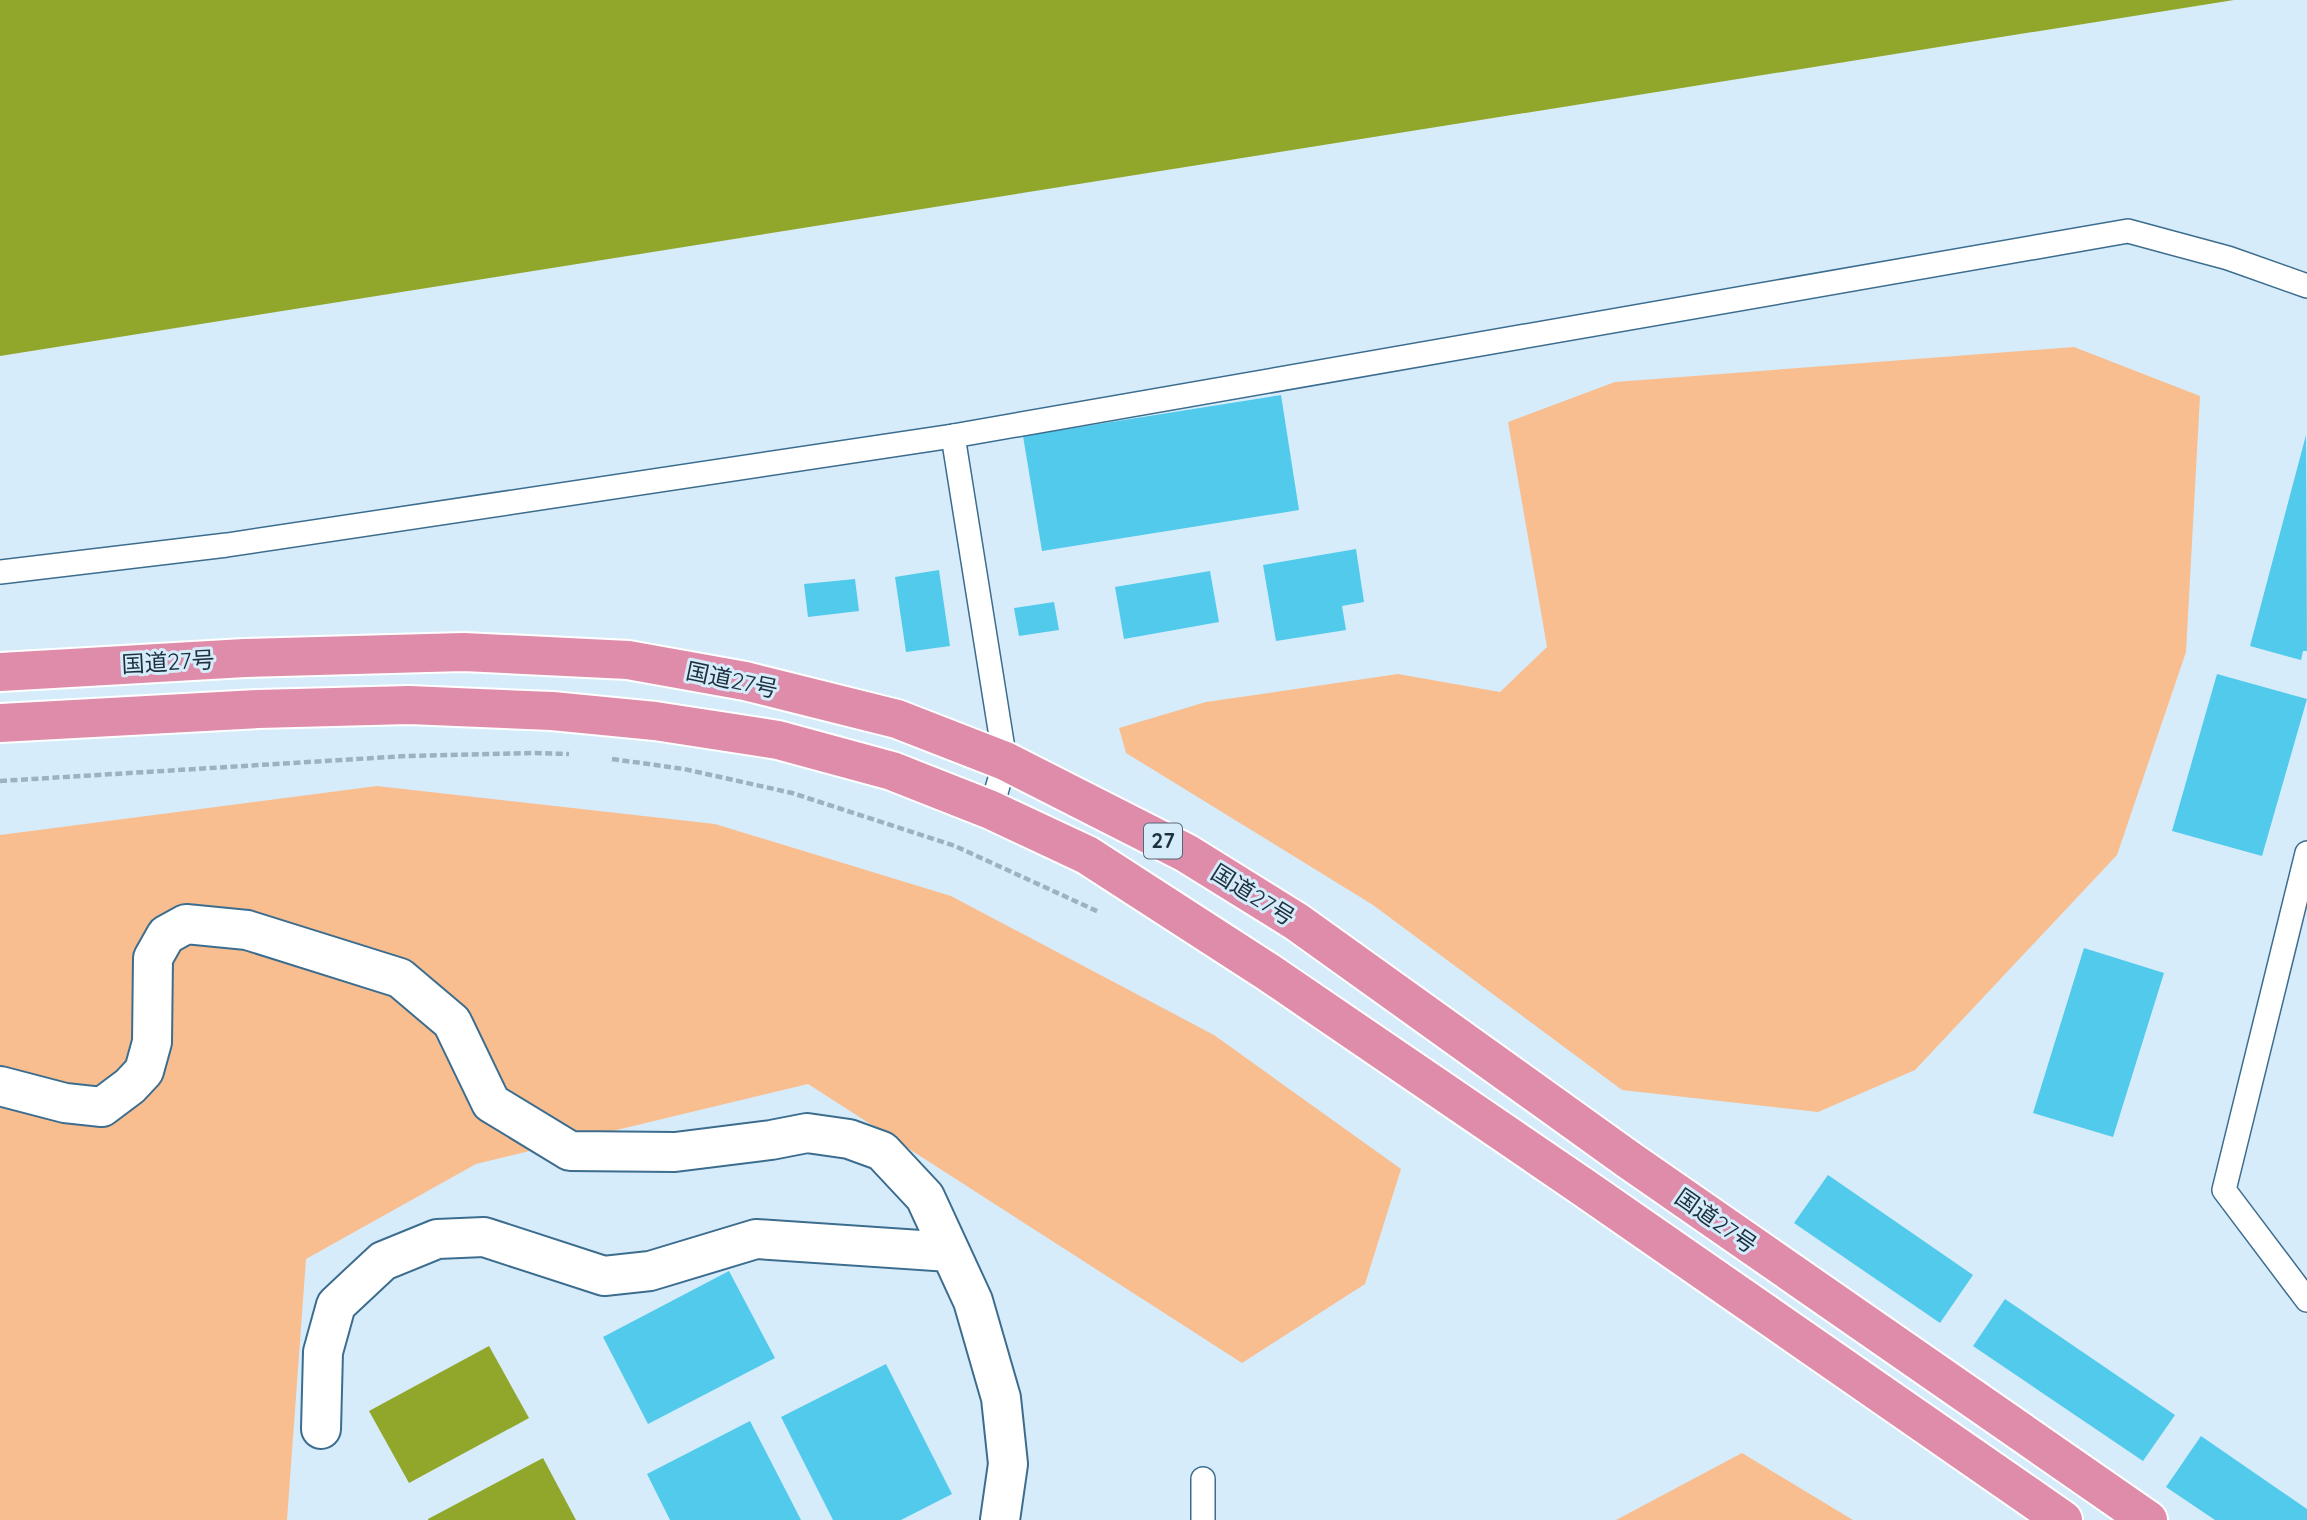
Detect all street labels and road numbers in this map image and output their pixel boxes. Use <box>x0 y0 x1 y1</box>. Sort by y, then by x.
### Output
street label: 国道27号 <box>121 645 215 678</box>
street label: 国道27号 <box>684 656 781 703</box>
road number: 27 <box>1144 824 1182 858</box>
street label: 国道27号 <box>1206 858 1300 932</box>
street label: 国道27号 <box>1670 1182 1763 1259</box>

